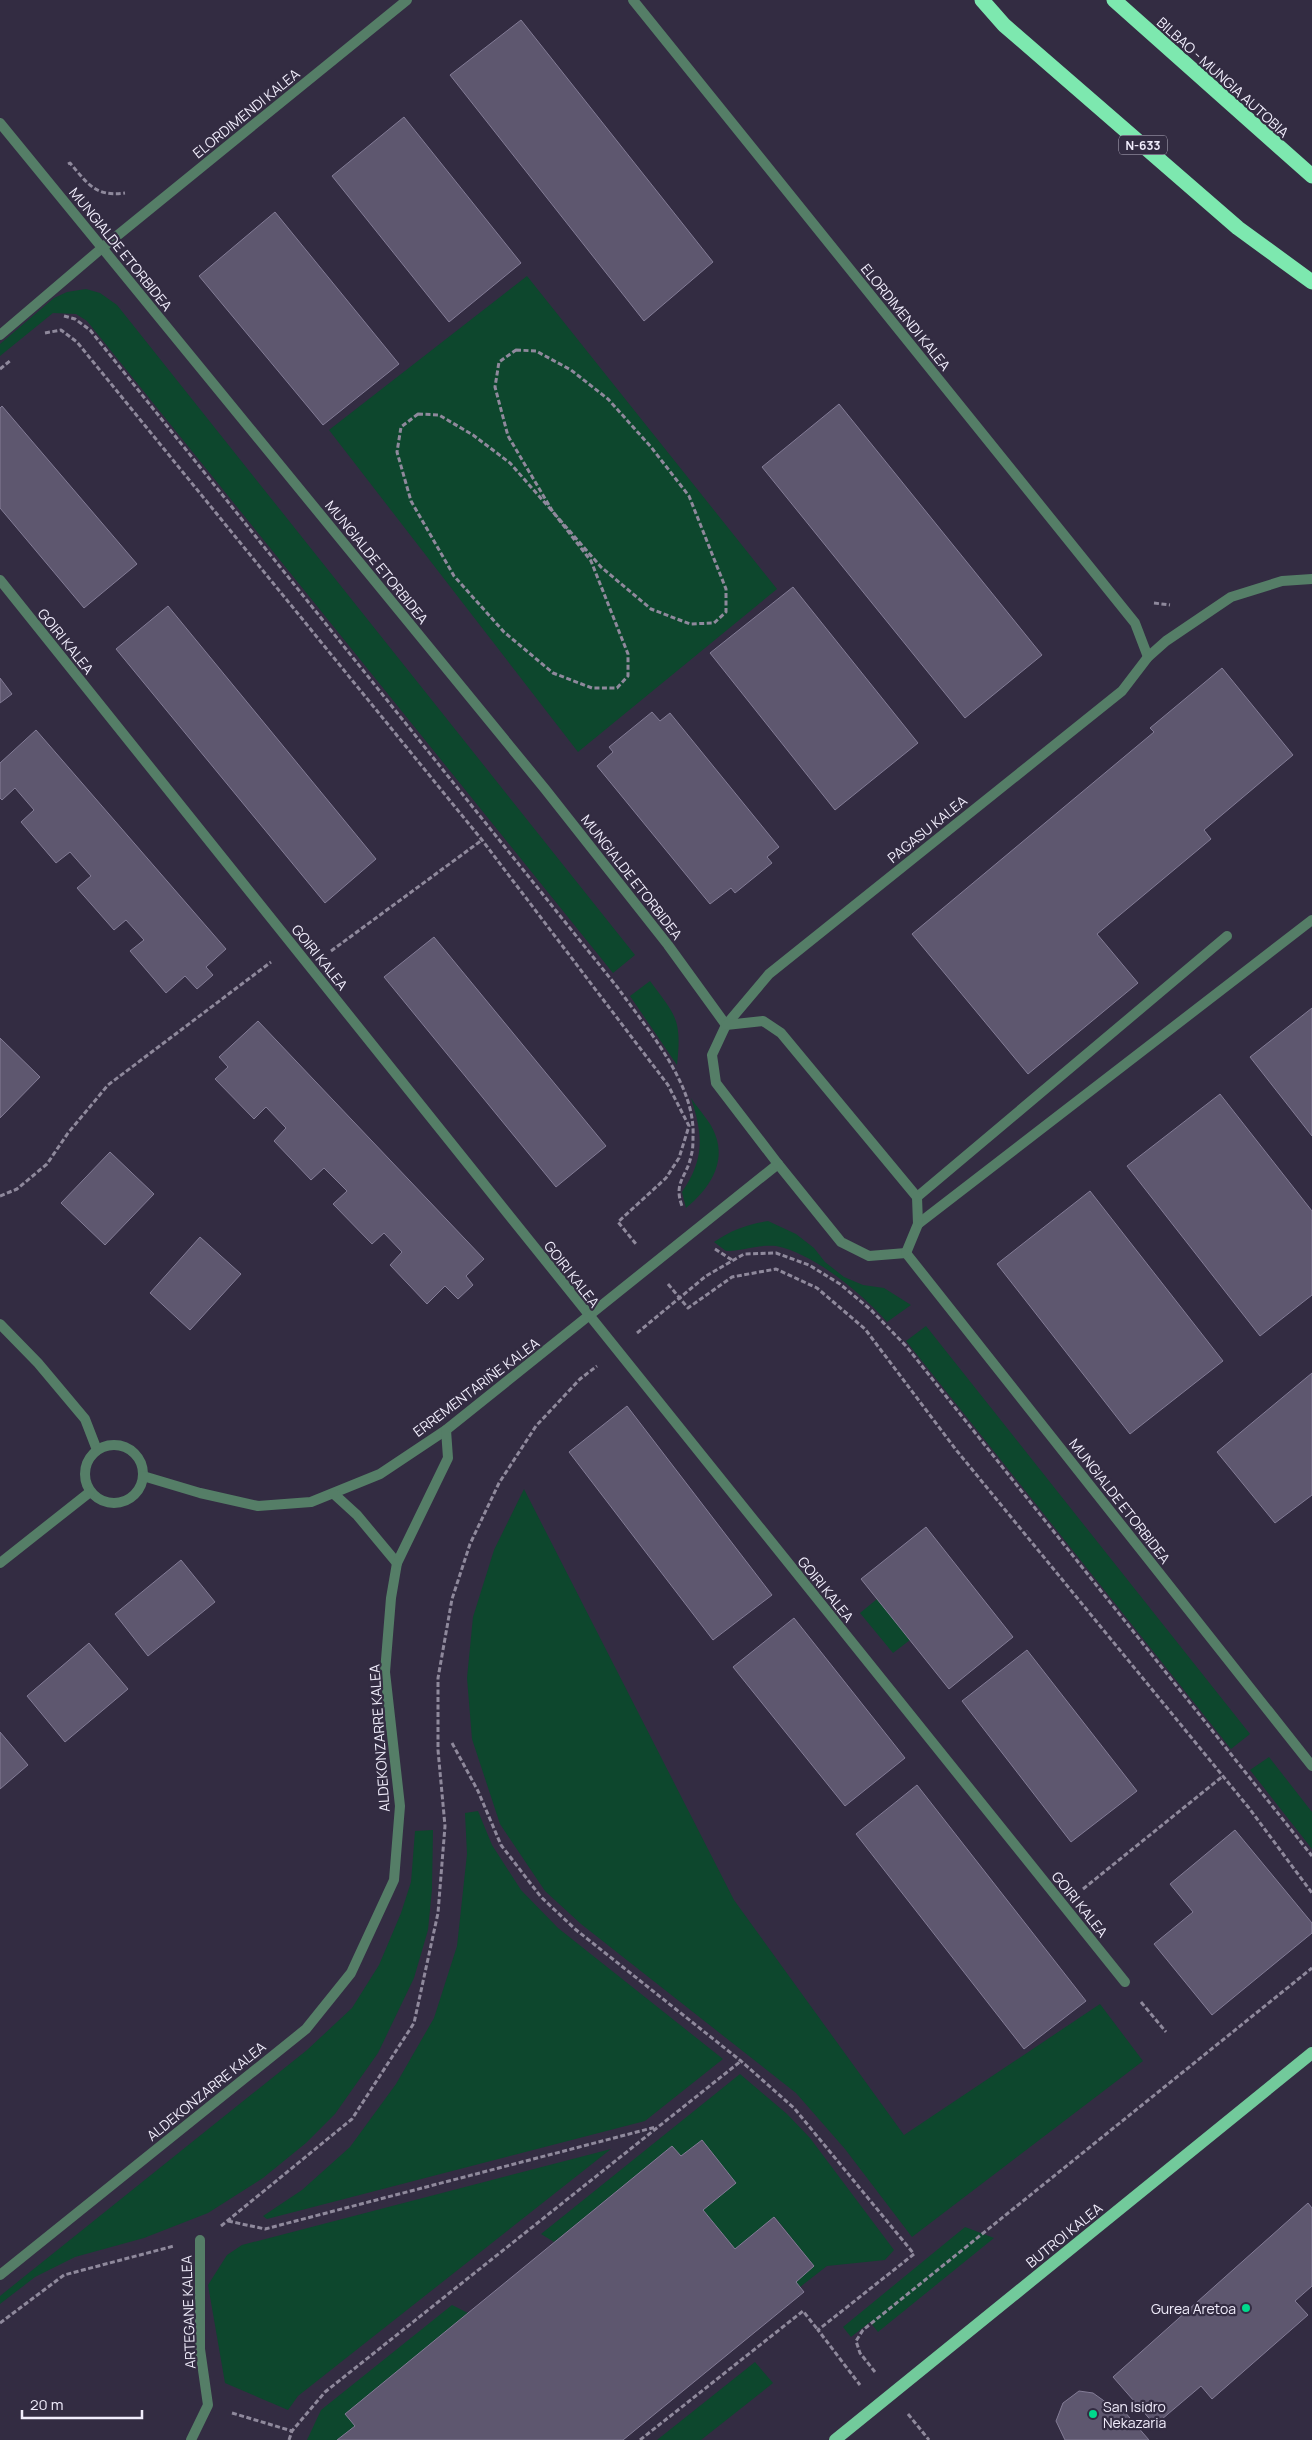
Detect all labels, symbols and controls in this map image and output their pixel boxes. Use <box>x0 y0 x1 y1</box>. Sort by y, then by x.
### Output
street label: BILBAO - MUNGIA AUTOBIA <box>1153 13 1293 141</box>
street label: ELORDIMENDI KALEA <box>189 64 304 162</box>
road number: N-633 <box>1119 136 1167 154</box>
street label: MUNGIALDE ETORBIDEA <box>65 183 177 315</box>
street label: ELORDIMENDI KALEA <box>857 260 955 375</box>
street label: MUNGIALDE ETORBIDEA <box>321 496 433 628</box>
street label: GOIRI KALEA <box>34 604 98 678</box>
street label: PAGASU KALEA <box>883 791 971 867</box>
street label: MUNGIALDE ETORBIDEA <box>577 811 687 944</box>
street label: GOIRI KALEA <box>288 920 352 994</box>
street label: GOIRI KALEA <box>540 1237 604 1311</box>
street label: ERREMENTARIÑE KALEA <box>409 1333 543 1441</box>
street label: MUNGIALDE ETORBIDEA <box>1065 1435 1175 1568</box>
street label: GOIRI KALEA <box>794 1552 858 1626</box>
street label: ALDEKONZARRE KALEA <box>364 1663 394 1812</box>
street label: GOIRI KALEA <box>1048 1867 1112 1941</box>
street label: ALDEKONZARRE KALEA <box>143 2037 270 2145</box>
street label: BUTROI KALEA <box>1022 2198 1106 2272</box>
street label: ARTEGANE KALEA <box>177 2255 199 2369</box>
place label: Gurea Aretoa <box>1151 2299 1236 2318</box>
marker: Gurea Aretoa <box>1240 2302 1252 2314</box>
scale bar <box>22 2388 142 2420</box>
text: 20 m <box>30 2394 63 2415</box>
place label: San Isidro Nekazaria <box>1103 2397 1166 2432</box>
marker: San Isidro Nekazaria <box>1087 2408 1099 2420</box>

